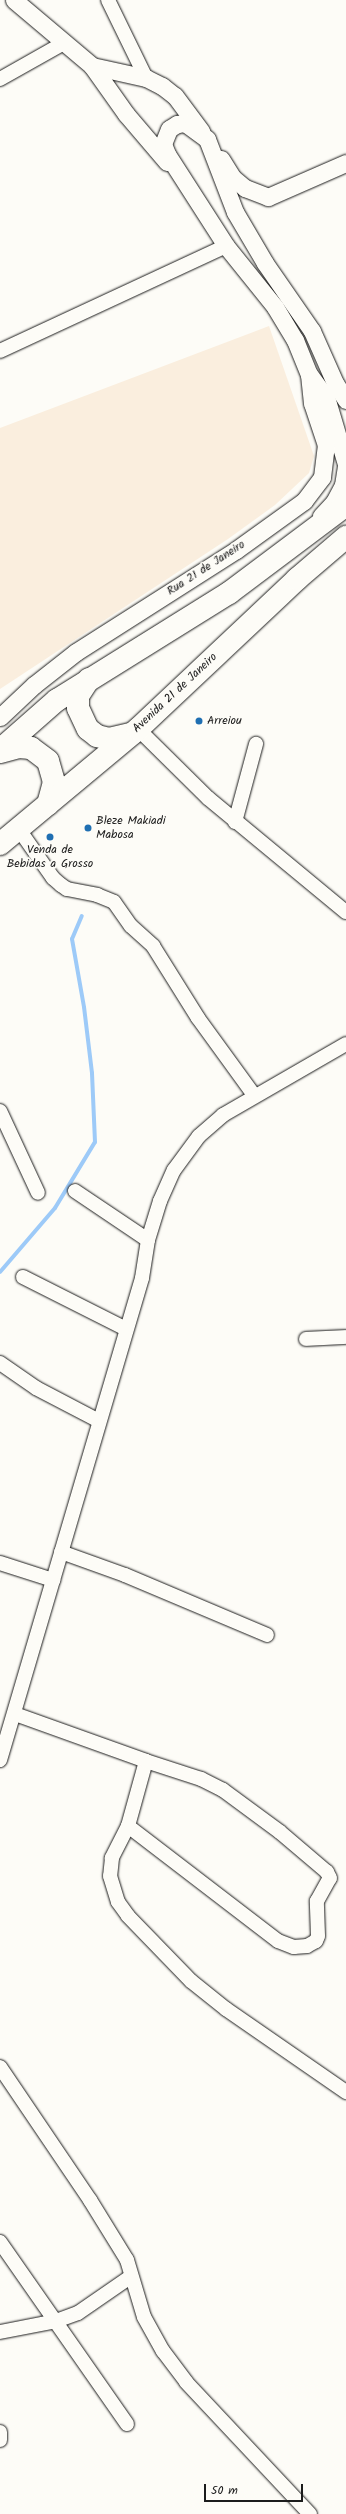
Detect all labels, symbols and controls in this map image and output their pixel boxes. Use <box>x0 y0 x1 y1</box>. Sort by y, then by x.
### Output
street label: Rua 21 de Janeiro <box>164 537 248 599</box>
street label: Avenida 21 de Janeiro <box>130 650 220 736</box>
place label: Arreiou <box>207 714 242 728</box>
marker: Arreiou <box>194 716 204 726</box>
place label: Bleze Makiadi Mabosa <box>96 814 166 842</box>
marker: Bleze Makiadi Mabosa <box>83 823 93 833</box>
marker: Venda de Bebidas a Grosso <box>45 832 55 842</box>
place label: Venda de Bebidas a Grosso <box>7 843 93 871</box>
scale bar <box>206 2476 305 2502</box>
text: 50 m <box>211 2481 238 2500</box>

